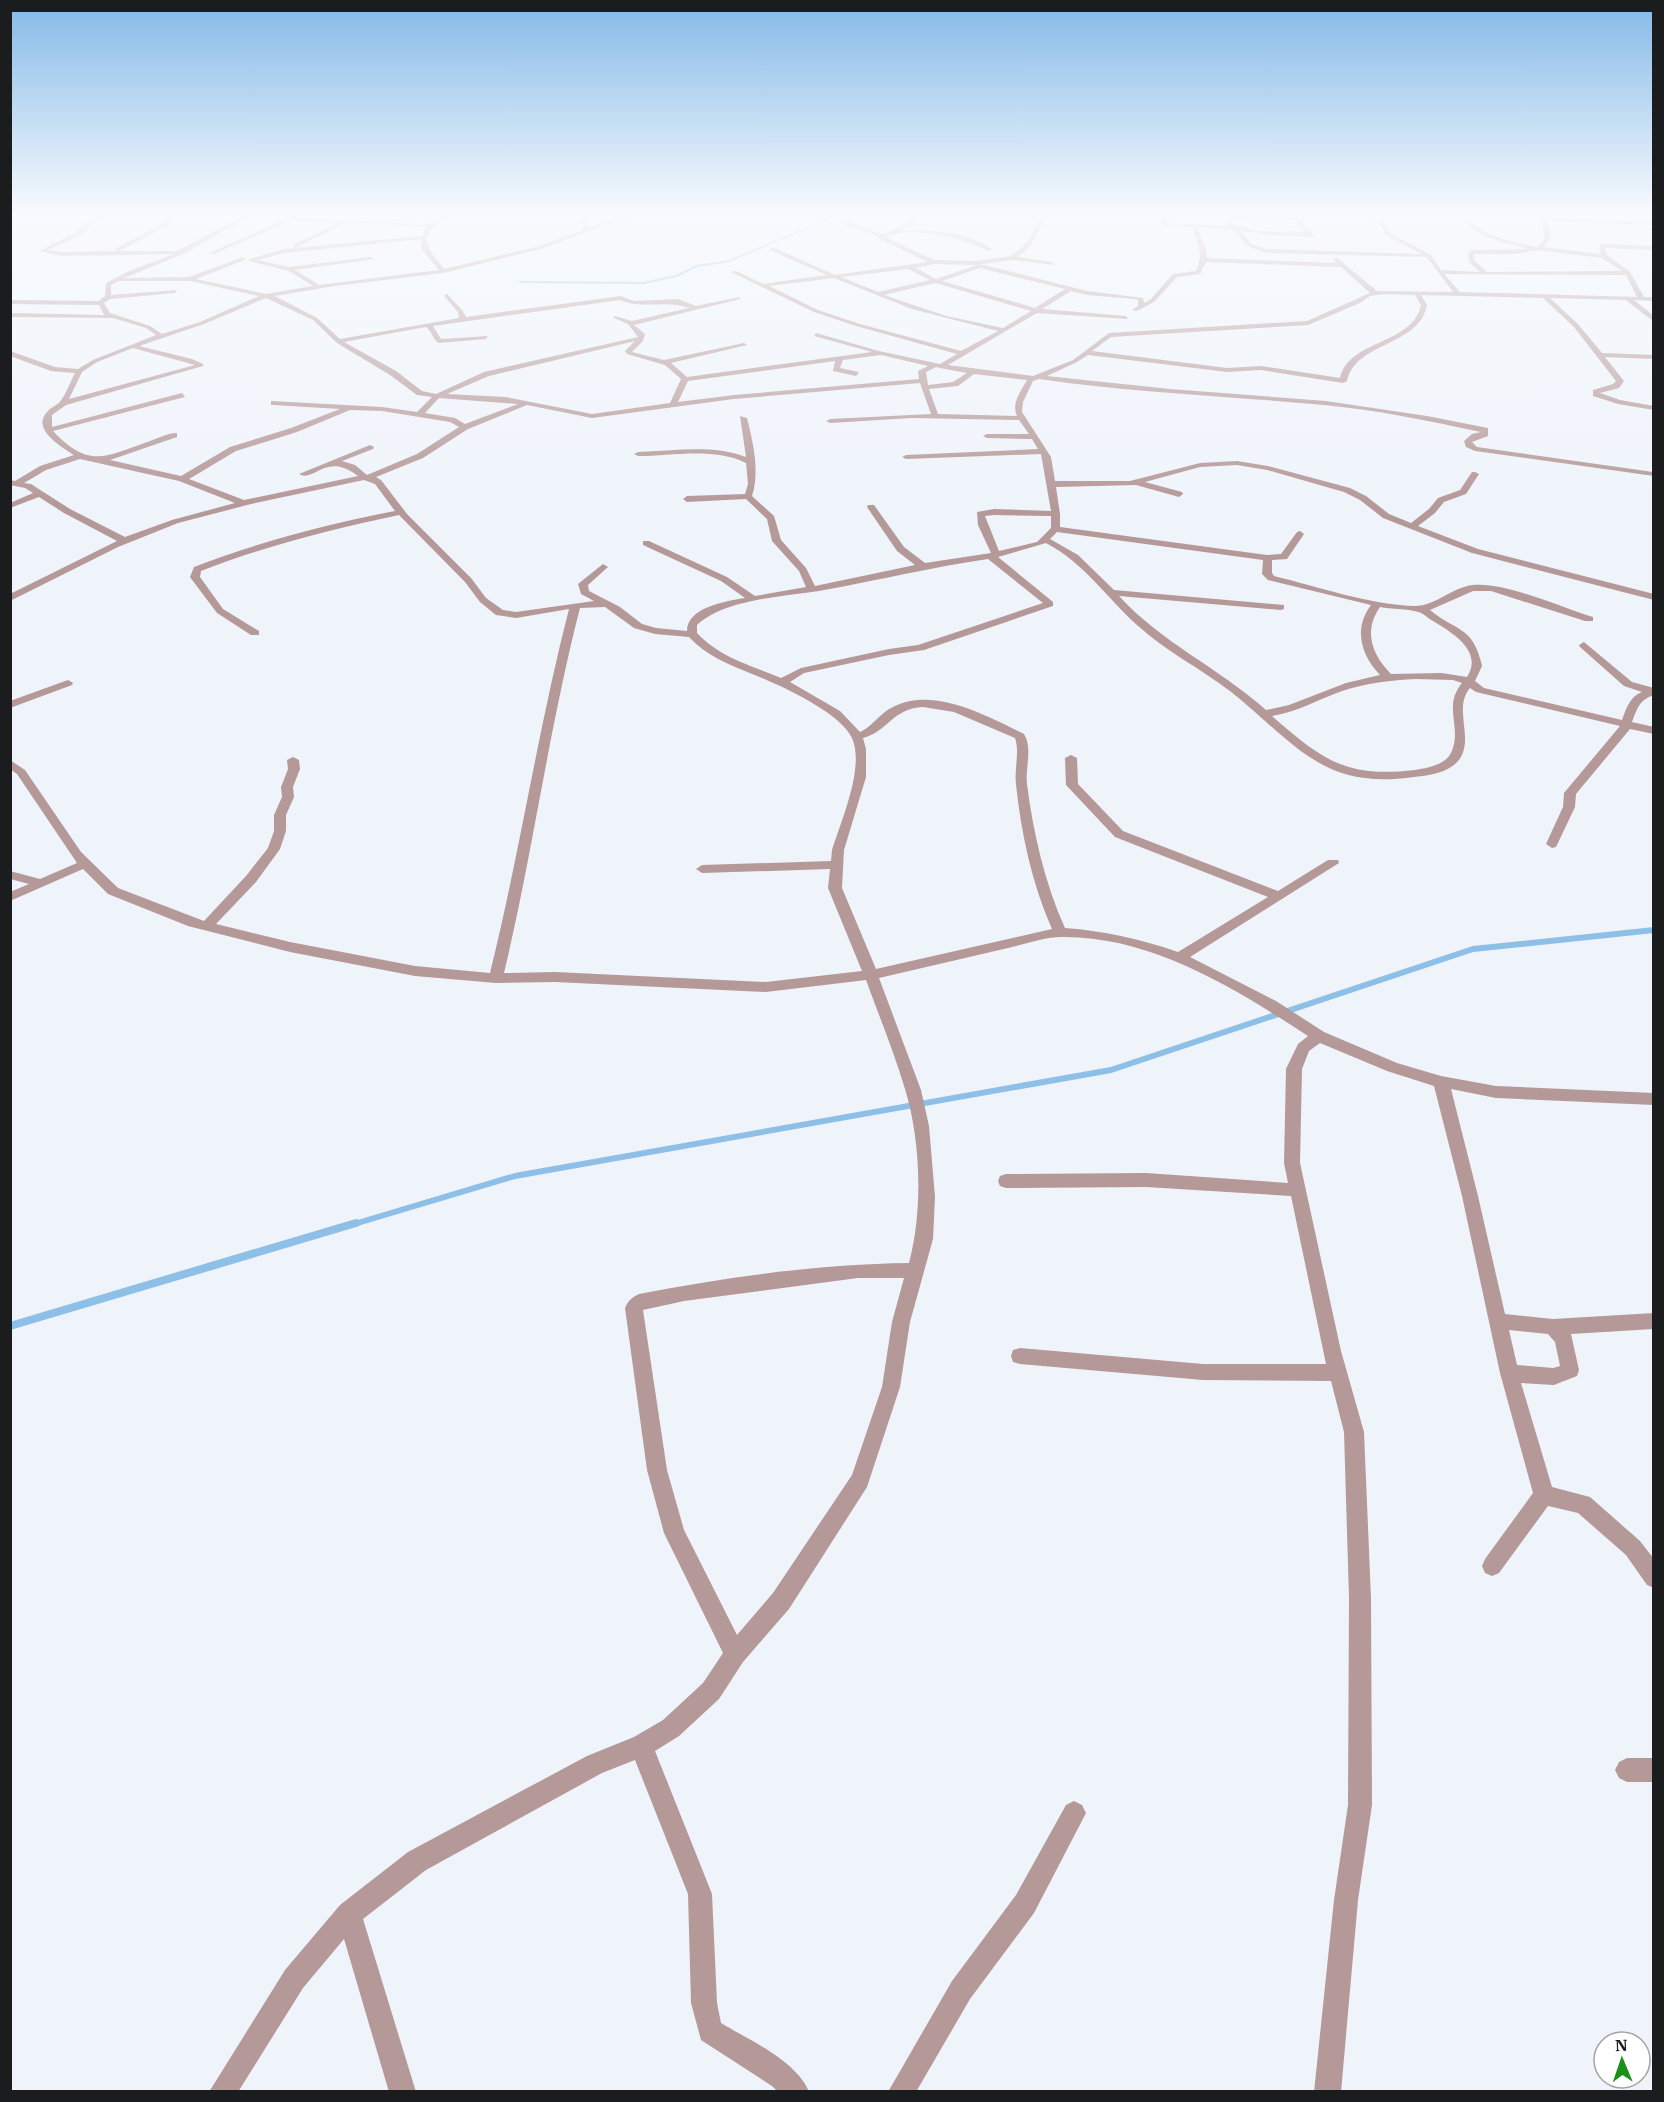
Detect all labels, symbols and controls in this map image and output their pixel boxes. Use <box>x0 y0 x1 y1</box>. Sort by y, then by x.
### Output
north arrow <box>1592 2030 1652 2090</box>
text: N <box>1615 2035 1628 2055</box>

